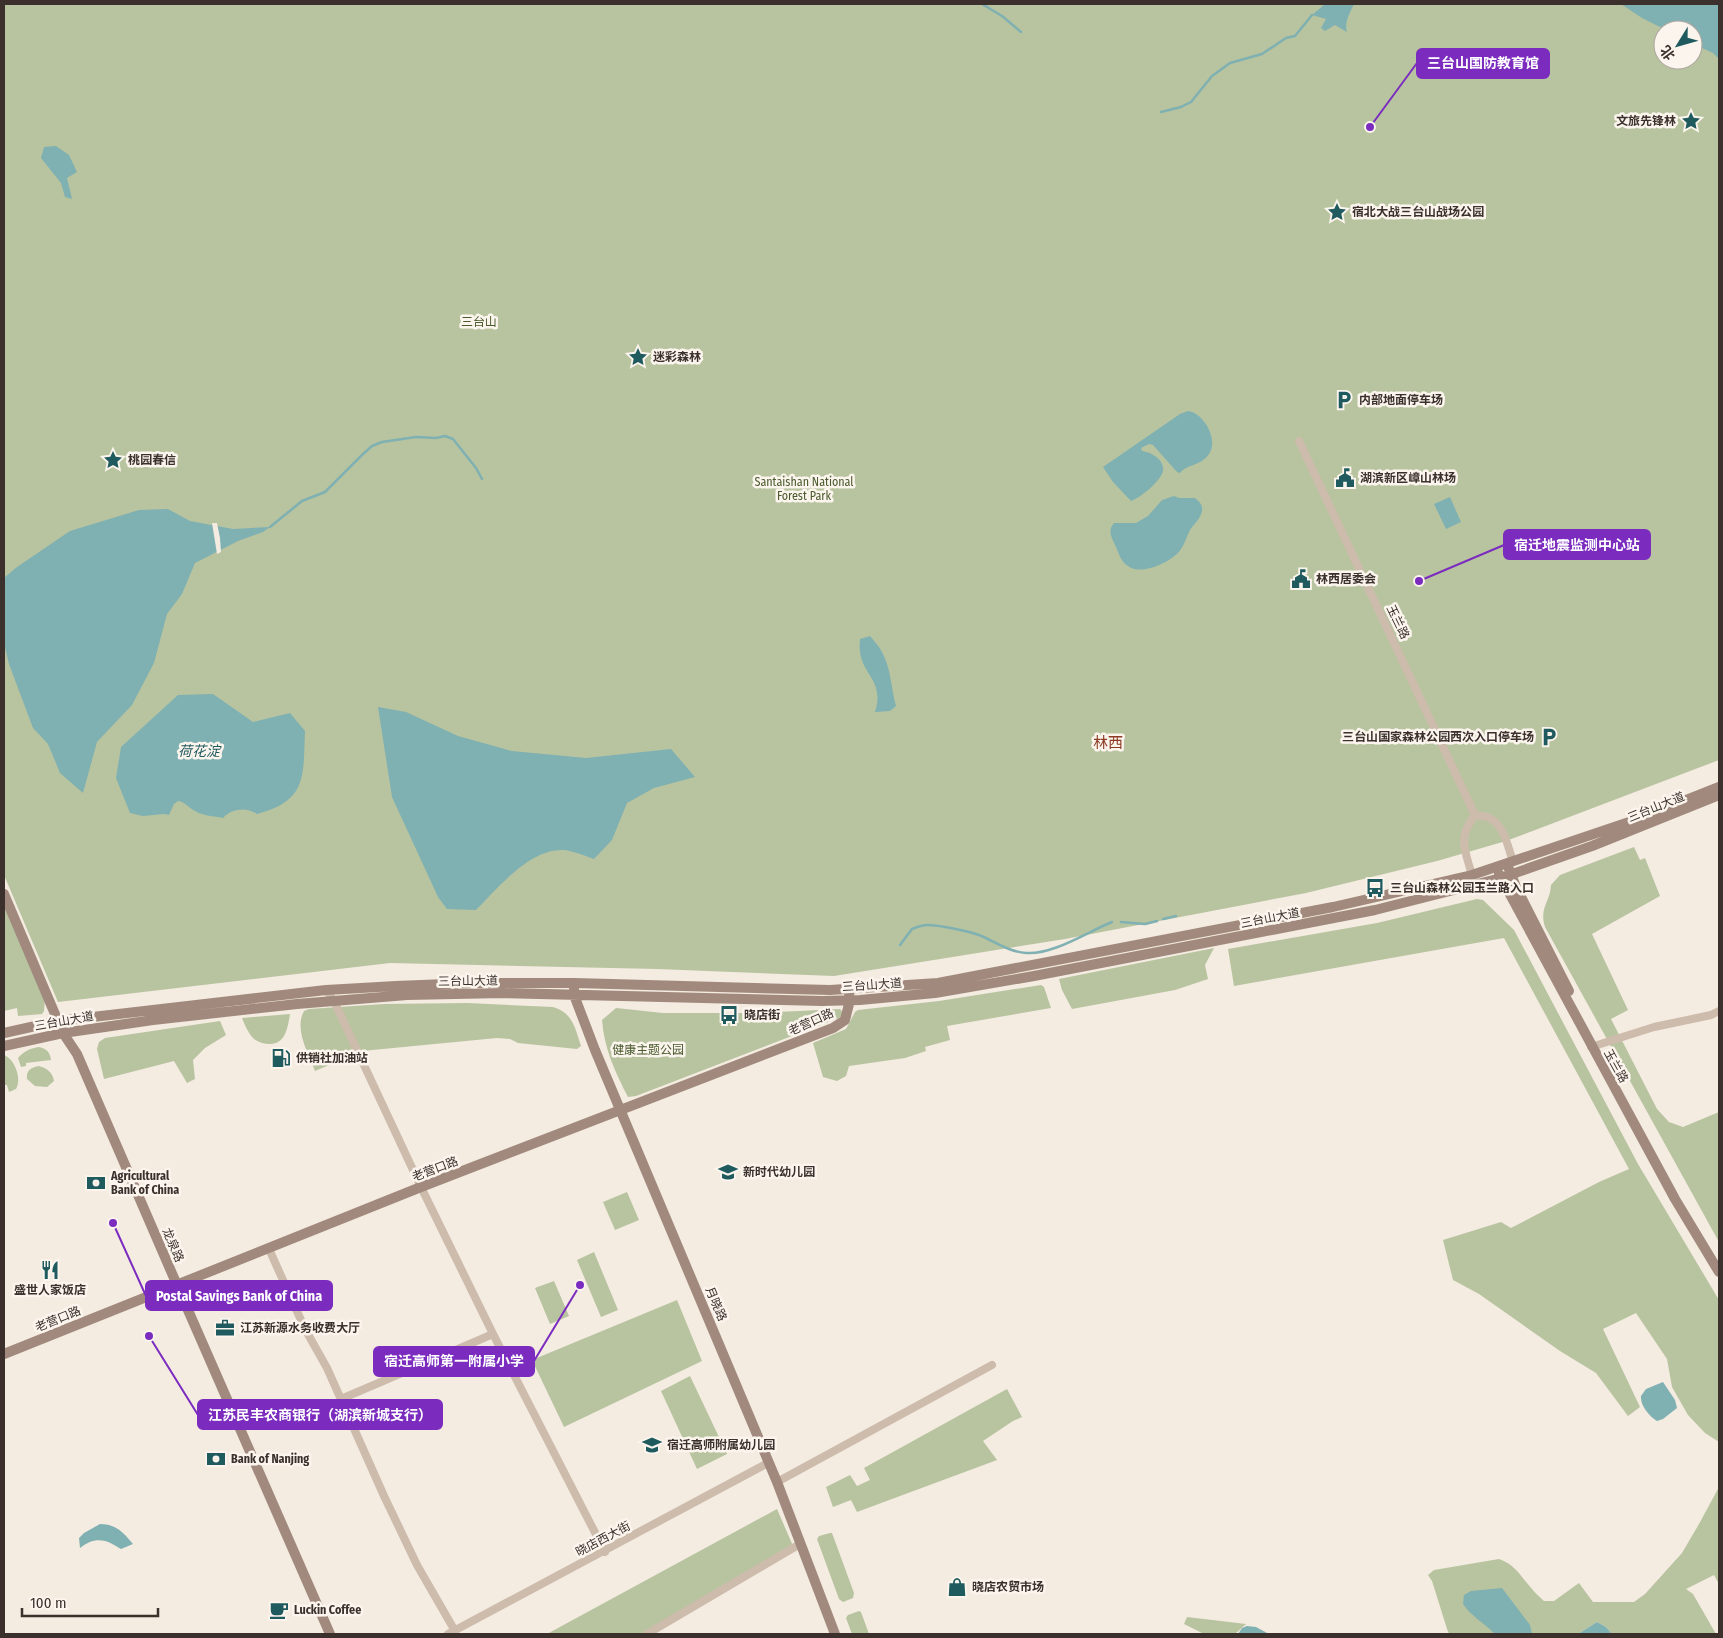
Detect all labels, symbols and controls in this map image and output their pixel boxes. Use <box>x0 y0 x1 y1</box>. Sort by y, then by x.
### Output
north arrow <box>1653 20 1703 70</box>
text: 北 <box>1657 42 1679 63</box>
callout: 三台山国防教育馆 <box>1417 49 1549 78</box>
text: 三台山国防教育馆 <box>1427 55 1539 72</box>
place icon: 文旅先锋林 <box>1680 110 1702 132</box>
place label: 文旅先锋林 <box>1616 114 1676 128</box>
place icon: 宿北大战三台山战场公园 <box>1326 201 1348 223</box>
place label: 宿北大战三台山战场公园 <box>1352 205 1484 219</box>
park label: 三台山 <box>461 315 497 329</box>
place icon: 迷彩森林 <box>627 346 649 368</box>
place label: 迷彩森林 <box>653 350 701 364</box>
parking icon: 内部地面停车场 <box>1333 389 1355 411</box>
place label: 内部地面停车场 <box>1359 393 1443 407</box>
place icon: 桃园春信 <box>102 449 124 471</box>
place label: 桃园春信 <box>128 453 176 467</box>
public building icon: 湖滨新区嶂山林场 <box>1334 467 1356 489</box>
place label: 湖滨新区嶂山林场 <box>1360 471 1456 485</box>
park label: Santaishan National Forest Park <box>754 475 854 503</box>
callout: 宿迁地震监测中心站 <box>1504 530 1650 559</box>
text: 宿迁地震监测中心站 <box>1514 537 1640 554</box>
public building icon: 林西居委会 <box>1290 568 1312 590</box>
place label: 林西居委会 <box>1316 572 1376 586</box>
street label: 玉兰路 <box>1384 603 1412 641</box>
parking icon: 三台山国家森林公园西次入口停车场 <box>1538 726 1560 748</box>
place label: 三台山国家森林公园西次入口停车场 <box>1342 730 1534 744</box>
district label: 林西 <box>1093 734 1123 752</box>
water label: 荷花淀 <box>178 743 222 760</box>
street label: 三台山大道 <box>1626 789 1686 825</box>
bus stop icon: 三台山森林公园玉兰路入口 <box>1364 877 1386 899</box>
place label: 三台山森林公园玉兰路入口 <box>1390 881 1534 895</box>
street label: 三台山大道 <box>1239 905 1301 931</box>
street label: 三台山大道 <box>438 973 498 989</box>
street label: 三台山大道 <box>842 976 902 994</box>
bus stop icon: 晓店街 <box>718 1004 740 1026</box>
street label: 老营口路 <box>786 1006 836 1038</box>
place label: 晓店街 <box>744 1008 780 1022</box>
street label: 三台山大道 <box>33 1009 95 1033</box>
park label: 健康主题公园 <box>612 1043 684 1057</box>
fuel station icon: 供销社加油站 <box>270 1047 292 1069</box>
street label: 玉兰路 <box>1601 1047 1631 1085</box>
place label: 供销社加油站 <box>296 1051 368 1065</box>
street label: 老营口路 <box>410 1154 460 1184</box>
school or university icon: 新时代幼儿园 <box>717 1161 739 1183</box>
place label: 新时代幼儿园 <box>743 1165 815 1179</box>
place label: Agricultural Bank of China <box>110 1169 179 1197</box>
bank icon: Agricultural Bank of China <box>85 1172 107 1194</box>
street label: 龙泉路 <box>160 1226 186 1264</box>
restaurant icon: 盛世人家饭店 <box>39 1259 61 1281</box>
callout: Postal Savings Bank of China <box>146 1281 332 1310</box>
place label: 盛世人家饭店 <box>14 1283 86 1297</box>
street label: 月晓路 <box>703 1285 729 1323</box>
text: Postal Savings Bank of China <box>156 1288 322 1305</box>
street label: 老营口路 <box>33 1304 83 1334</box>
office icon: 江苏新源水务收费大厅 <box>214 1317 236 1339</box>
place label: 江苏新源水务收费大厅 <box>240 1321 360 1335</box>
callout: 宿迁高师第一附属小学 <box>374 1347 534 1376</box>
text: 宿迁高师第一附属小学 <box>384 1353 524 1370</box>
callout: 江苏民丰农商银行（湖滨新城支行） <box>198 1400 442 1429</box>
text: 江苏民丰农商银行（湖滨新城支行） <box>208 1407 432 1424</box>
school or university icon: 宿迁高师附属幼儿园 <box>641 1434 663 1456</box>
place label: 宿迁高师附属幼儿园 <box>667 1438 775 1452</box>
bank icon: Bank of Nanjing <box>205 1448 227 1470</box>
place label: Bank of Nanjing <box>231 1452 309 1466</box>
street label: 晓店西大街 <box>573 1519 633 1559</box>
shop icon: 晓店农贸市场 <box>946 1576 968 1598</box>
place label: 晓店农贸市场 <box>972 1580 1044 1594</box>
scale bar <box>22 1586 159 1618</box>
text: 100 m <box>30 1594 67 1612</box>
cafe icon: Luckin Coffee <box>268 1599 290 1621</box>
place label: Luckin Coffee <box>294 1603 361 1617</box>

